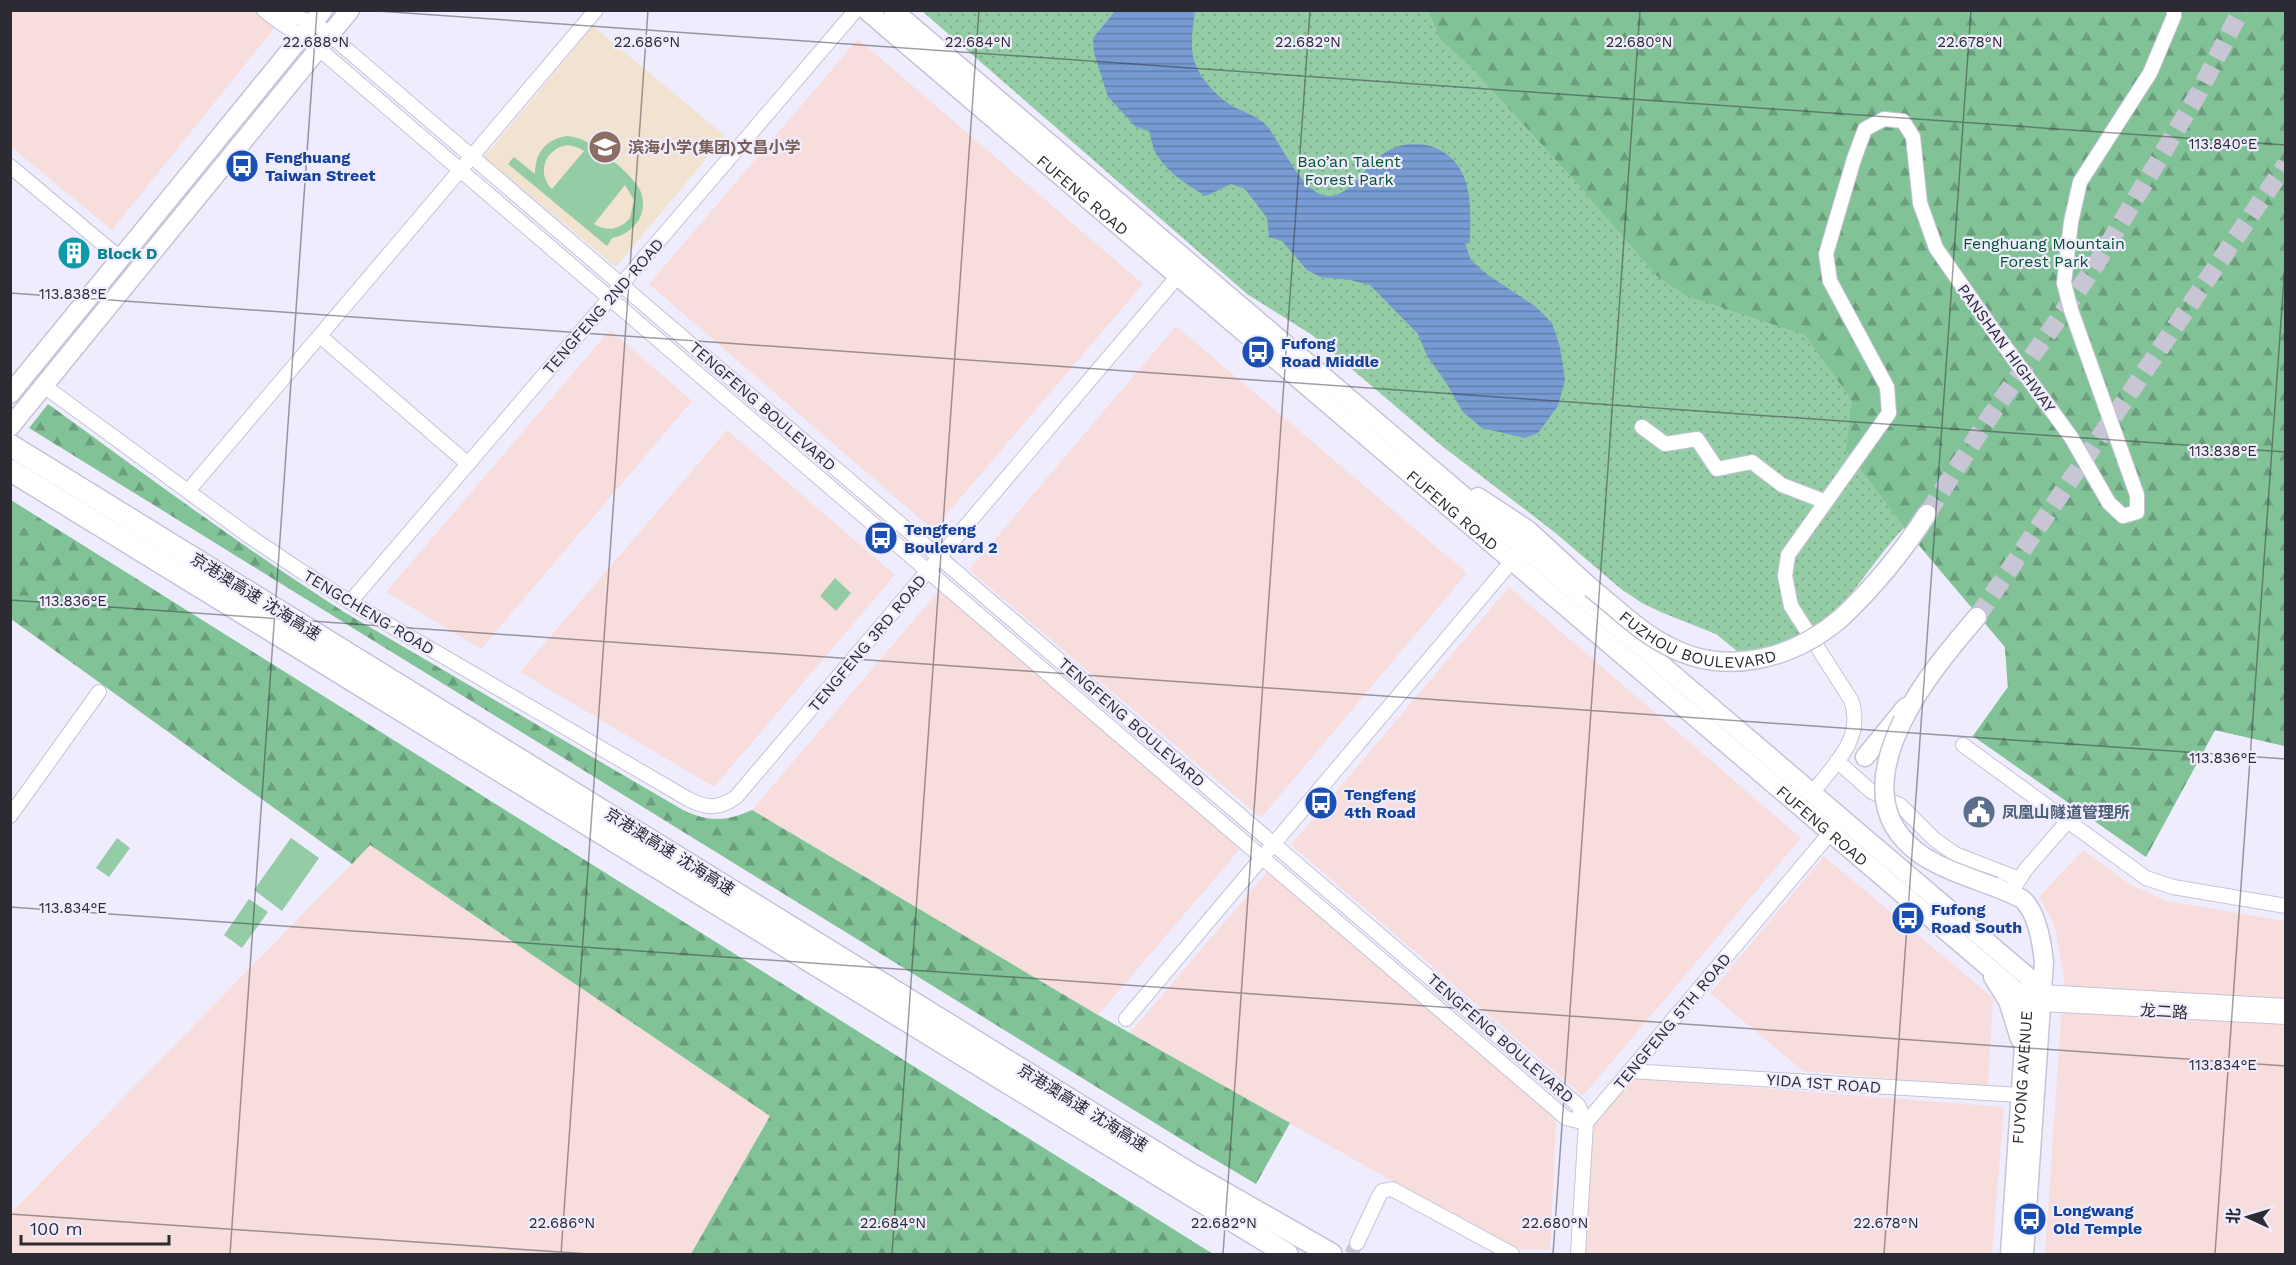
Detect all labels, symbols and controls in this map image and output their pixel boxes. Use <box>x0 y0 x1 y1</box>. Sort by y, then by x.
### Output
text: 22.688°N <box>283 33 349 51</box>
text: 22.686°N <box>614 33 680 51</box>
text: 22.684°N <box>945 33 1011 51</box>
text: 22.682°N <box>1275 33 1341 51</box>
text: 22.680°N <box>1606 33 1672 51</box>
text: 22.678°N <box>1937 33 2003 51</box>
school or university icon: 滨海小学(集团)文昌小学 <box>587 129 623 165</box>
text: 113.840°E <box>2189 135 2257 153</box>
place label: 滨海小学(集团)文昌小学 <box>628 138 801 157</box>
bus stop icon: Fenghuang Taiwan Street <box>224 148 260 184</box>
place label: Fenghuang Taiwan Street <box>265 148 376 185</box>
street label: FUFENG ROAD <box>1033 151 1132 240</box>
park label: Bao’an Talent Forest Park <box>1297 152 1401 189</box>
street label: TENGFENG 2ND ROAD <box>539 234 668 378</box>
park label: Fenghuang Mountain Forest Park <box>1963 234 2125 271</box>
building icon: Block D <box>56 235 92 271</box>
place label: Block D <box>97 244 158 263</box>
street label: PANSHAN HIGHWAY <box>1954 280 2060 416</box>
text: 113.838°E <box>39 285 107 303</box>
bus stop icon: Fufong Road Middle <box>1240 334 1276 370</box>
place label: Fufong Road Middle <box>1281 334 1379 371</box>
street label: TENGFENG BOULEVARD <box>686 338 840 475</box>
text: 113.838°E <box>2189 442 2257 460</box>
street label: FUFENG ROAD <box>1403 466 1502 555</box>
bus stop icon: Tengfeng Boulevard 2 <box>863 520 899 556</box>
place label: Tengfeng Boulevard 2 <box>904 520 998 557</box>
street label: 京港澳高速 沈海高速 <box>187 549 324 644</box>
street label: TENGCHENG ROAD <box>300 566 438 659</box>
street label: TENGFENG 3RD ROAD <box>804 571 930 716</box>
text: 113.836°E <box>39 592 107 610</box>
street label: FUZHOU BOULEVARD <box>1616 607 1778 672</box>
street label: TENGFENG BOULEVARD <box>1055 654 1209 791</box>
text: 113.836°E <box>2189 749 2257 767</box>
street label: FUFENG ROAD <box>1773 782 1872 870</box>
bus stop icon: Tengfeng 4th Road <box>1303 785 1339 821</box>
place label: Tengfeng 4th Road <box>1344 785 1416 822</box>
public building icon: 凤凰山隧道管理所 <box>1961 794 1997 830</box>
place label: 凤凰山隧道管理所 <box>2002 803 2130 822</box>
street label: 京港澳高速 沈海高速 <box>601 804 738 899</box>
text: 113.834°E <box>39 899 107 917</box>
bus stop icon: Fufong Road South <box>1890 900 1926 936</box>
place label: Fufong Road South <box>1931 900 2022 937</box>
street label: TENGFENG 5TH ROAD <box>1610 949 1735 1093</box>
street label: TENGFENG BOULEVARD <box>1424 970 1578 1107</box>
street label: 龙二路 <box>2140 1001 2188 1022</box>
street label: FUYONG AVENUE <box>2008 1010 2036 1145</box>
text: 113.834°E <box>2189 1056 2257 1074</box>
street label: 京港澳高速 沈海高速 <box>1014 1060 1151 1155</box>
street label: YIDA 1ST ROAD <box>1766 1070 1882 1097</box>
north arrow <box>2218 1187 2278 1247</box>
bus stop icon: Longwang Old Temple <box>2012 1201 2048 1237</box>
place label: Longwang Old Temple <box>2053 1201 2142 1238</box>
text: 北 <box>2223 1207 2244 1225</box>
scale bar <box>21 1208 170 1246</box>
text: 22.686°N <box>529 1214 595 1232</box>
text: 22.684°N <box>860 1214 926 1232</box>
text: 22.682°N <box>1191 1214 1257 1232</box>
text: 22.680°N <box>1522 1214 1588 1232</box>
text: 22.678°N <box>1853 1214 1919 1232</box>
text: 100 m <box>30 1218 83 1239</box>

